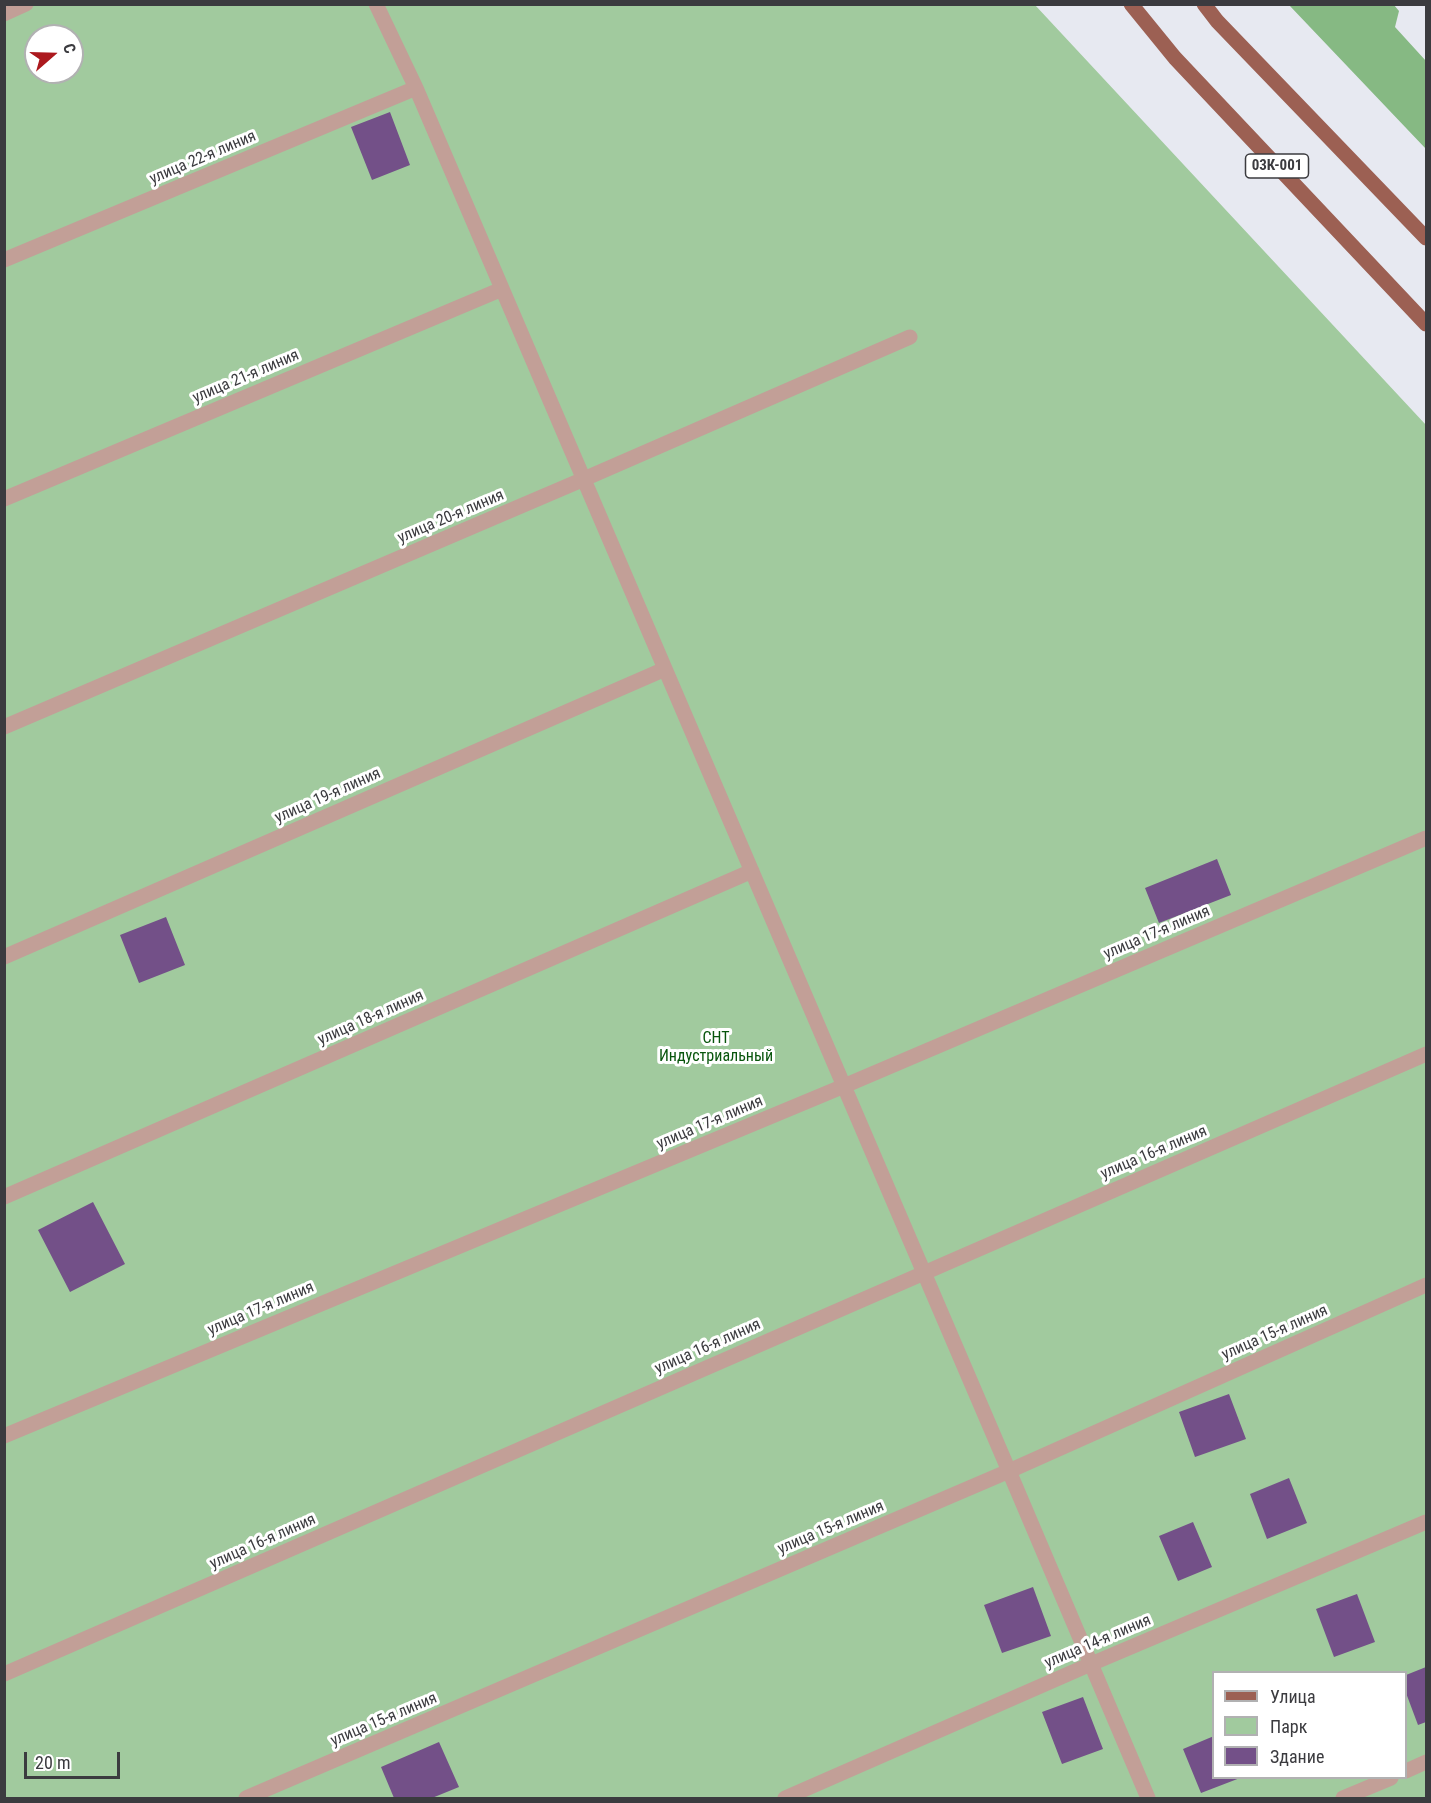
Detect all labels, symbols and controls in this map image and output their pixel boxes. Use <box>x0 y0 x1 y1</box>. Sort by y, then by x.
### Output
north arrow <box>24 24 84 84</box>
text: С <box>59 41 80 56</box>
street label: улица 22-я линия <box>147 127 259 189</box>
road number: 03К-001 <box>1246 154 1308 178</box>
street label: улица 21-я линия <box>190 346 302 408</box>
street label: улица 20-я линия <box>395 486 507 548</box>
street label: улица 19-я линия <box>272 764 384 828</box>
street label: улица 17-я линия <box>1101 902 1213 964</box>
street label: улица 18-я линия <box>315 986 427 1050</box>
park label: СНТ Индустриальный <box>659 1029 773 1067</box>
street label: улица 17-я линия <box>654 1092 766 1154</box>
street label: улица 16-я линия <box>1098 1122 1210 1184</box>
street label: улица 17-я линия <box>205 1278 317 1340</box>
street label: улица 15-я линия <box>1219 1301 1331 1365</box>
street label: улица 16-я линия <box>652 1315 764 1379</box>
street label: улица 15-я линия <box>775 1497 887 1559</box>
street label: улица 16-я линия <box>207 1510 319 1574</box>
street label: улица 14-я линия <box>1042 1611 1154 1673</box>
legend <box>1212 1671 1407 1779</box>
text: Улица <box>1270 1686 1316 1707</box>
street label: улица 15-я линия <box>328 1689 440 1751</box>
text: Парк <box>1270 1716 1307 1737</box>
scale bar <box>27 1740 123 1778</box>
text: Здание <box>1270 1746 1324 1767</box>
text: 20 m <box>35 1752 70 1773</box>

